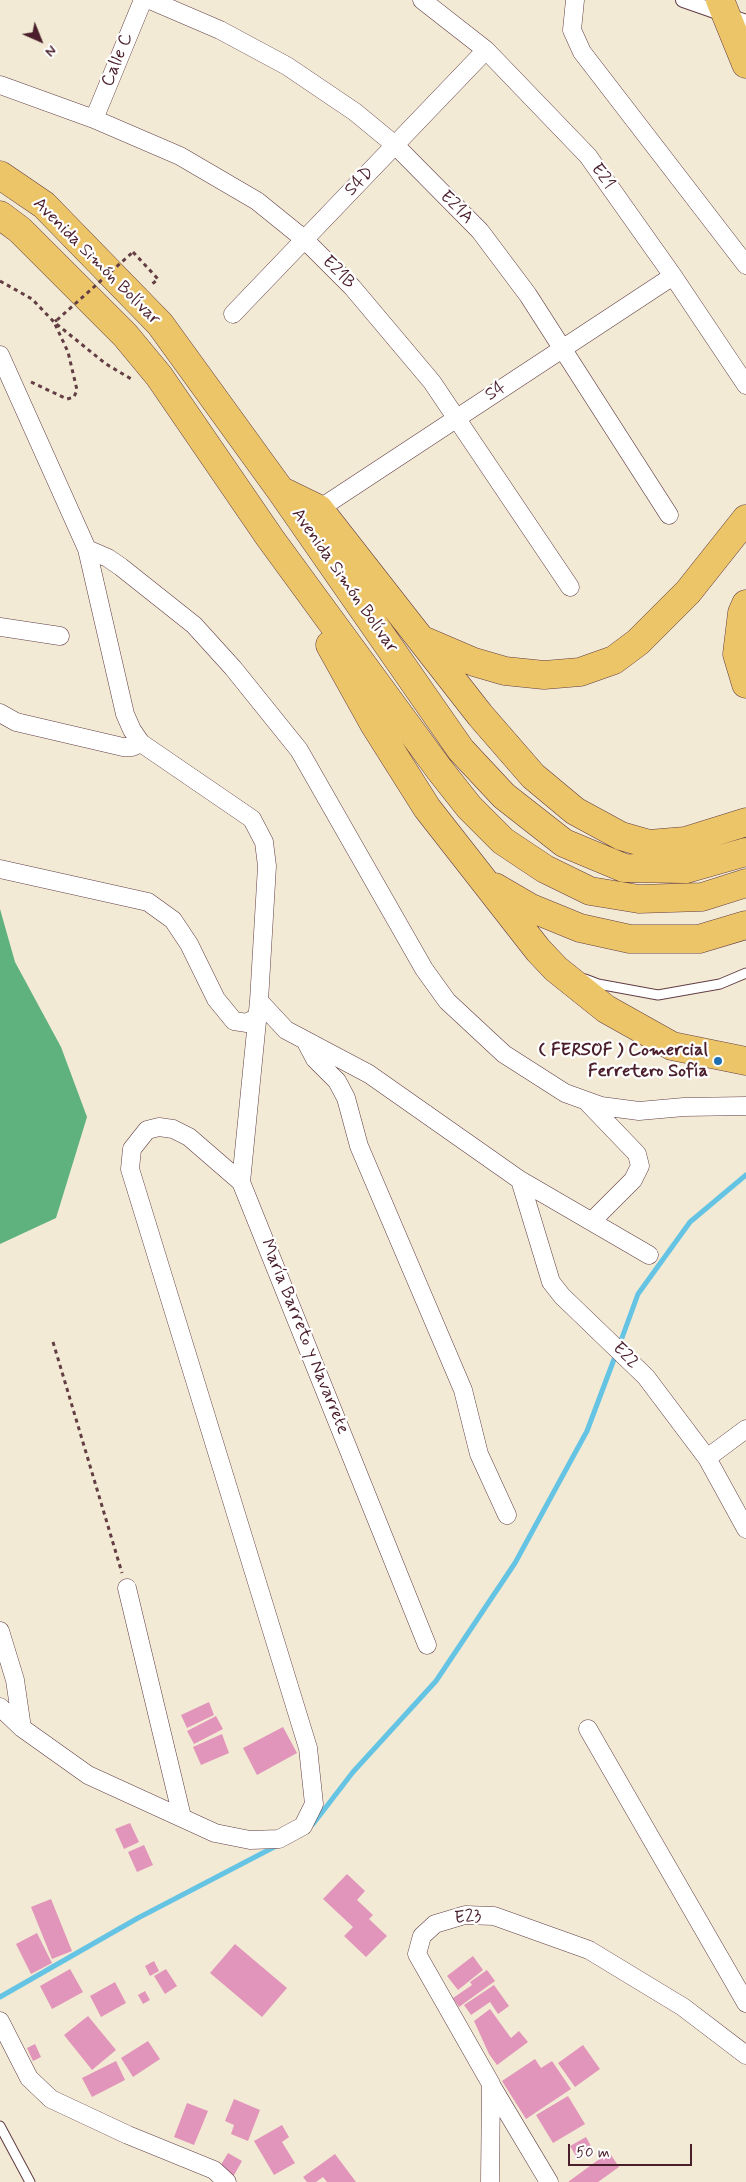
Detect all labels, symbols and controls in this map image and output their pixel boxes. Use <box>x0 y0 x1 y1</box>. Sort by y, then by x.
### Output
north arrow <box>15 15 65 65</box>
street label: Calle C <box>97 30 139 90</box>
text: N <box>41 41 60 60</box>
street label: E21 <box>585 160 619 194</box>
street label: S4D <box>341 163 379 201</box>
street label: E21A <box>435 187 477 229</box>
street label: Avenida Simón Bolívar <box>28 194 164 330</box>
street label: E21B <box>317 252 359 294</box>
street label: S4 <box>482 377 510 407</box>
street label: Avenida Simón Bolívar <box>286 505 402 657</box>
place label: ( FERSOF ) Comercial Ferretero Sofía <box>538 1040 708 1082</box>
marker: ( FERSOF ) Comercial Ferretero Sofía <box>712 1055 724 1067</box>
street label: María Barreto y Navarrete <box>255 1236 353 1438</box>
street label: E22 <box>607 1338 643 1374</box>
street label: E23 <box>453 1906 483 1930</box>
scale bar <box>571 2134 695 2166</box>
text: 50 m <box>576 2143 610 2163</box>

